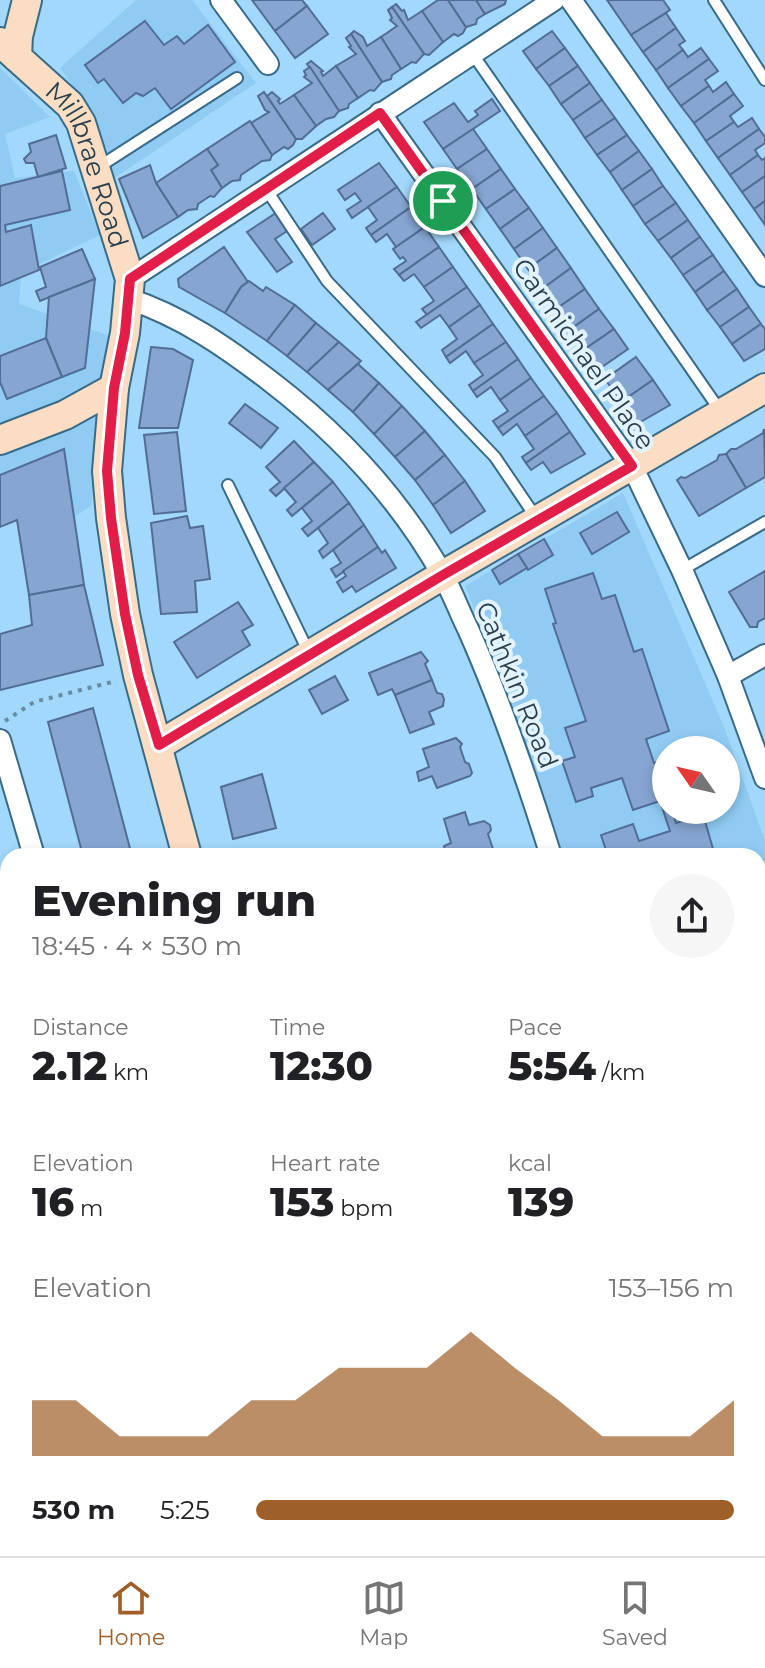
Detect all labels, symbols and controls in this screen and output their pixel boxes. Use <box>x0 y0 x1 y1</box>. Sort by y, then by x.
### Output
street label: Millbrae Road <box>39 75 135 252</box>
pin <box>409 167 477 235</box>
icon: arrive <box>421 179 465 223</box>
street label: Carmichael Place <box>506 252 662 456</box>
street label: Cathkin Road <box>469 597 565 773</box>
north arrow <box>652 736 740 824</box>
map controls <box>652 736 740 824</box>
text: Evening run <box>32 873 316 927</box>
button: share <box>650 874 734 958</box>
text: 18:45 · 4 × 530 m <box>32 930 242 962</box>
text: Distance <box>32 1014 129 1041</box>
text: Time <box>270 1014 325 1041</box>
text: Pace <box>508 1014 562 1041</box>
text: 2.12 <box>32 1041 107 1090</box>
text: 12:30 <box>270 1041 373 1090</box>
text: 5:54 <box>508 1041 596 1090</box>
text: km <box>107 1059 149 1086</box>
text: /km <box>596 1059 645 1086</box>
text: Elevation <box>32 1150 134 1177</box>
text: Heart rate <box>270 1150 380 1177</box>
text: kcal <box>508 1150 552 1177</box>
text: 16 <box>32 1177 74 1226</box>
text: 153 <box>270 1177 334 1226</box>
text: 139 <box>508 1177 574 1226</box>
text: m <box>74 1195 103 1222</box>
text: bpm <box>334 1195 393 1222</box>
text: Elevation <box>32 1272 152 1304</box>
text: 153–156 m <box>608 1272 734 1304</box>
text: 530 m <box>32 1494 115 1526</box>
text: 5:25 <box>160 1494 210 1526</box>
tab: Home <box>97 1576 165 1651</box>
tab: Map <box>359 1576 408 1651</box>
tab: Saved <box>602 1576 668 1651</box>

